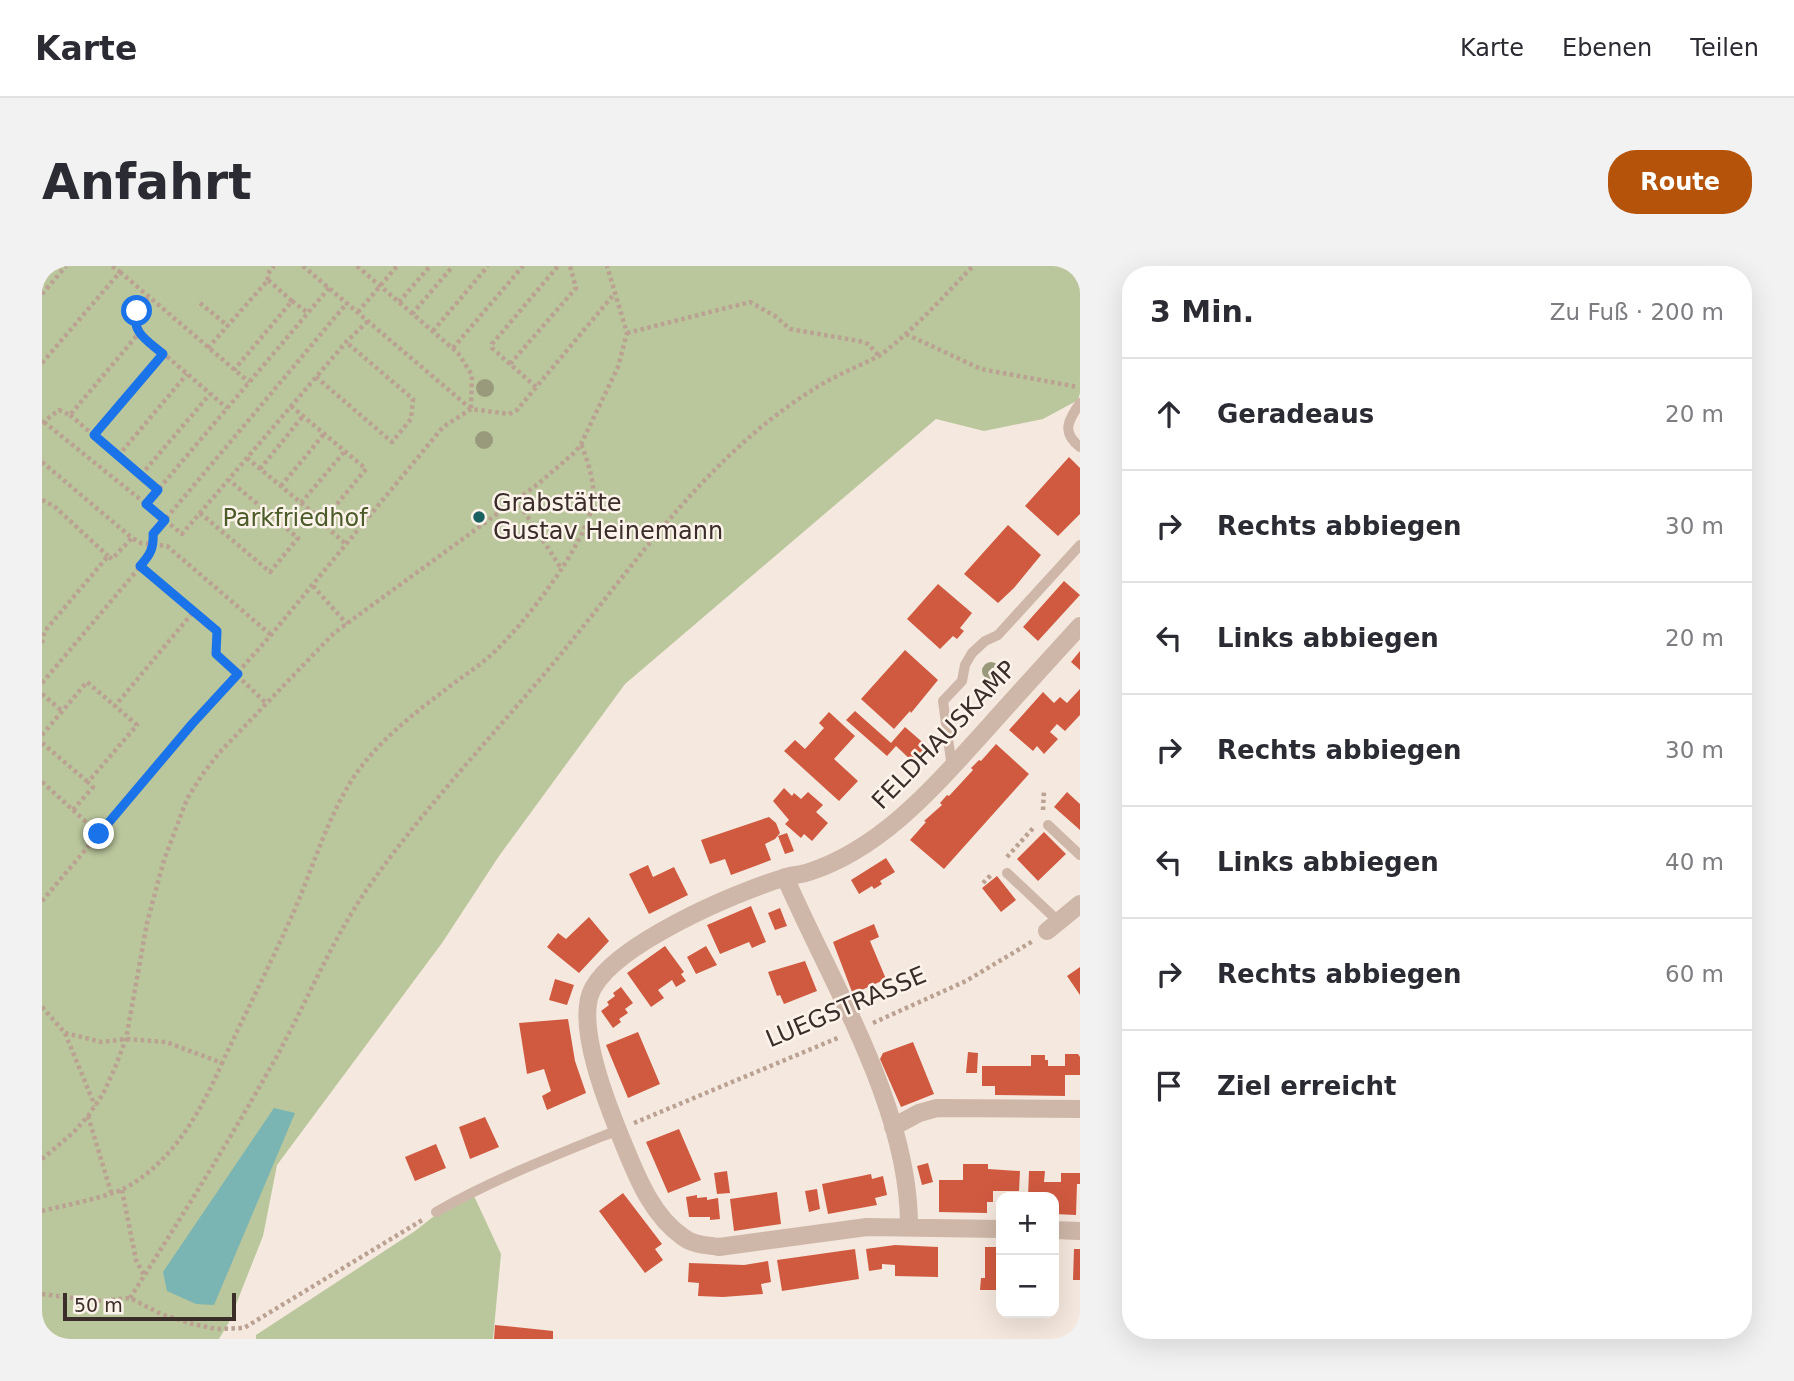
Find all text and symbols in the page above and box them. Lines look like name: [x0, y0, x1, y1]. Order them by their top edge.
text: Karte: [35, 29, 137, 68]
text: Karte: [1460, 34, 1524, 62]
text: Ebenen: [1562, 34, 1652, 62]
text: Teilen: [1690, 34, 1759, 62]
button: Route: [1608, 150, 1752, 214]
text: Anfahrt: [42, 154, 252, 211]
text: 3 Min.: [1150, 294, 1254, 329]
route start: [121, 295, 152, 326]
text: Zu Fuß · 200 m: [1550, 299, 1724, 325]
icon: ahead: [1150, 395, 1188, 433]
text: Geradeaus: [1217, 399, 1374, 429]
text: 20 m: [1665, 401, 1724, 427]
place label: Grabstätte Gustav Heinemann: [493, 489, 723, 545]
park label: Parkfriedhof: [222, 504, 368, 532]
icon: right: [1150, 507, 1188, 545]
marker: Grabstätte Gustav Heinemann: [471, 509, 487, 525]
text: Rechts abbiegen: [1217, 511, 1462, 541]
text: 30 m: [1665, 513, 1724, 539]
icon: left: [1150, 619, 1188, 657]
text: Links abbiegen: [1217, 623, 1439, 653]
text: 20 m: [1665, 625, 1724, 651]
street label: FELDHAUSKAMP: [866, 655, 1022, 815]
icon: right: [1150, 731, 1188, 769]
text: Rechts abbiegen: [1217, 735, 1462, 765]
text: 30 m: [1665, 737, 1724, 763]
route end: [83, 818, 114, 849]
icon: left: [1150, 843, 1188, 881]
text: Links abbiegen: [1217, 847, 1439, 877]
text: 40 m: [1665, 849, 1724, 875]
icon: right: [1150, 955, 1188, 993]
text: Rechts abbiegen: [1217, 959, 1462, 989]
street label: LUEGSTRASSE: [762, 961, 930, 1053]
text: 60 m: [1665, 961, 1724, 987]
icon: arrive: [1150, 1067, 1188, 1105]
text: Ziel erreicht: [1217, 1071, 1397, 1101]
map controls: [996, 1192, 1059, 1318]
button: +: [996, 1192, 1059, 1255]
button: −: [996, 1255, 1059, 1318]
scale bar: [63, 1290, 236, 1322]
text: 50 m: [74, 1294, 123, 1316]

